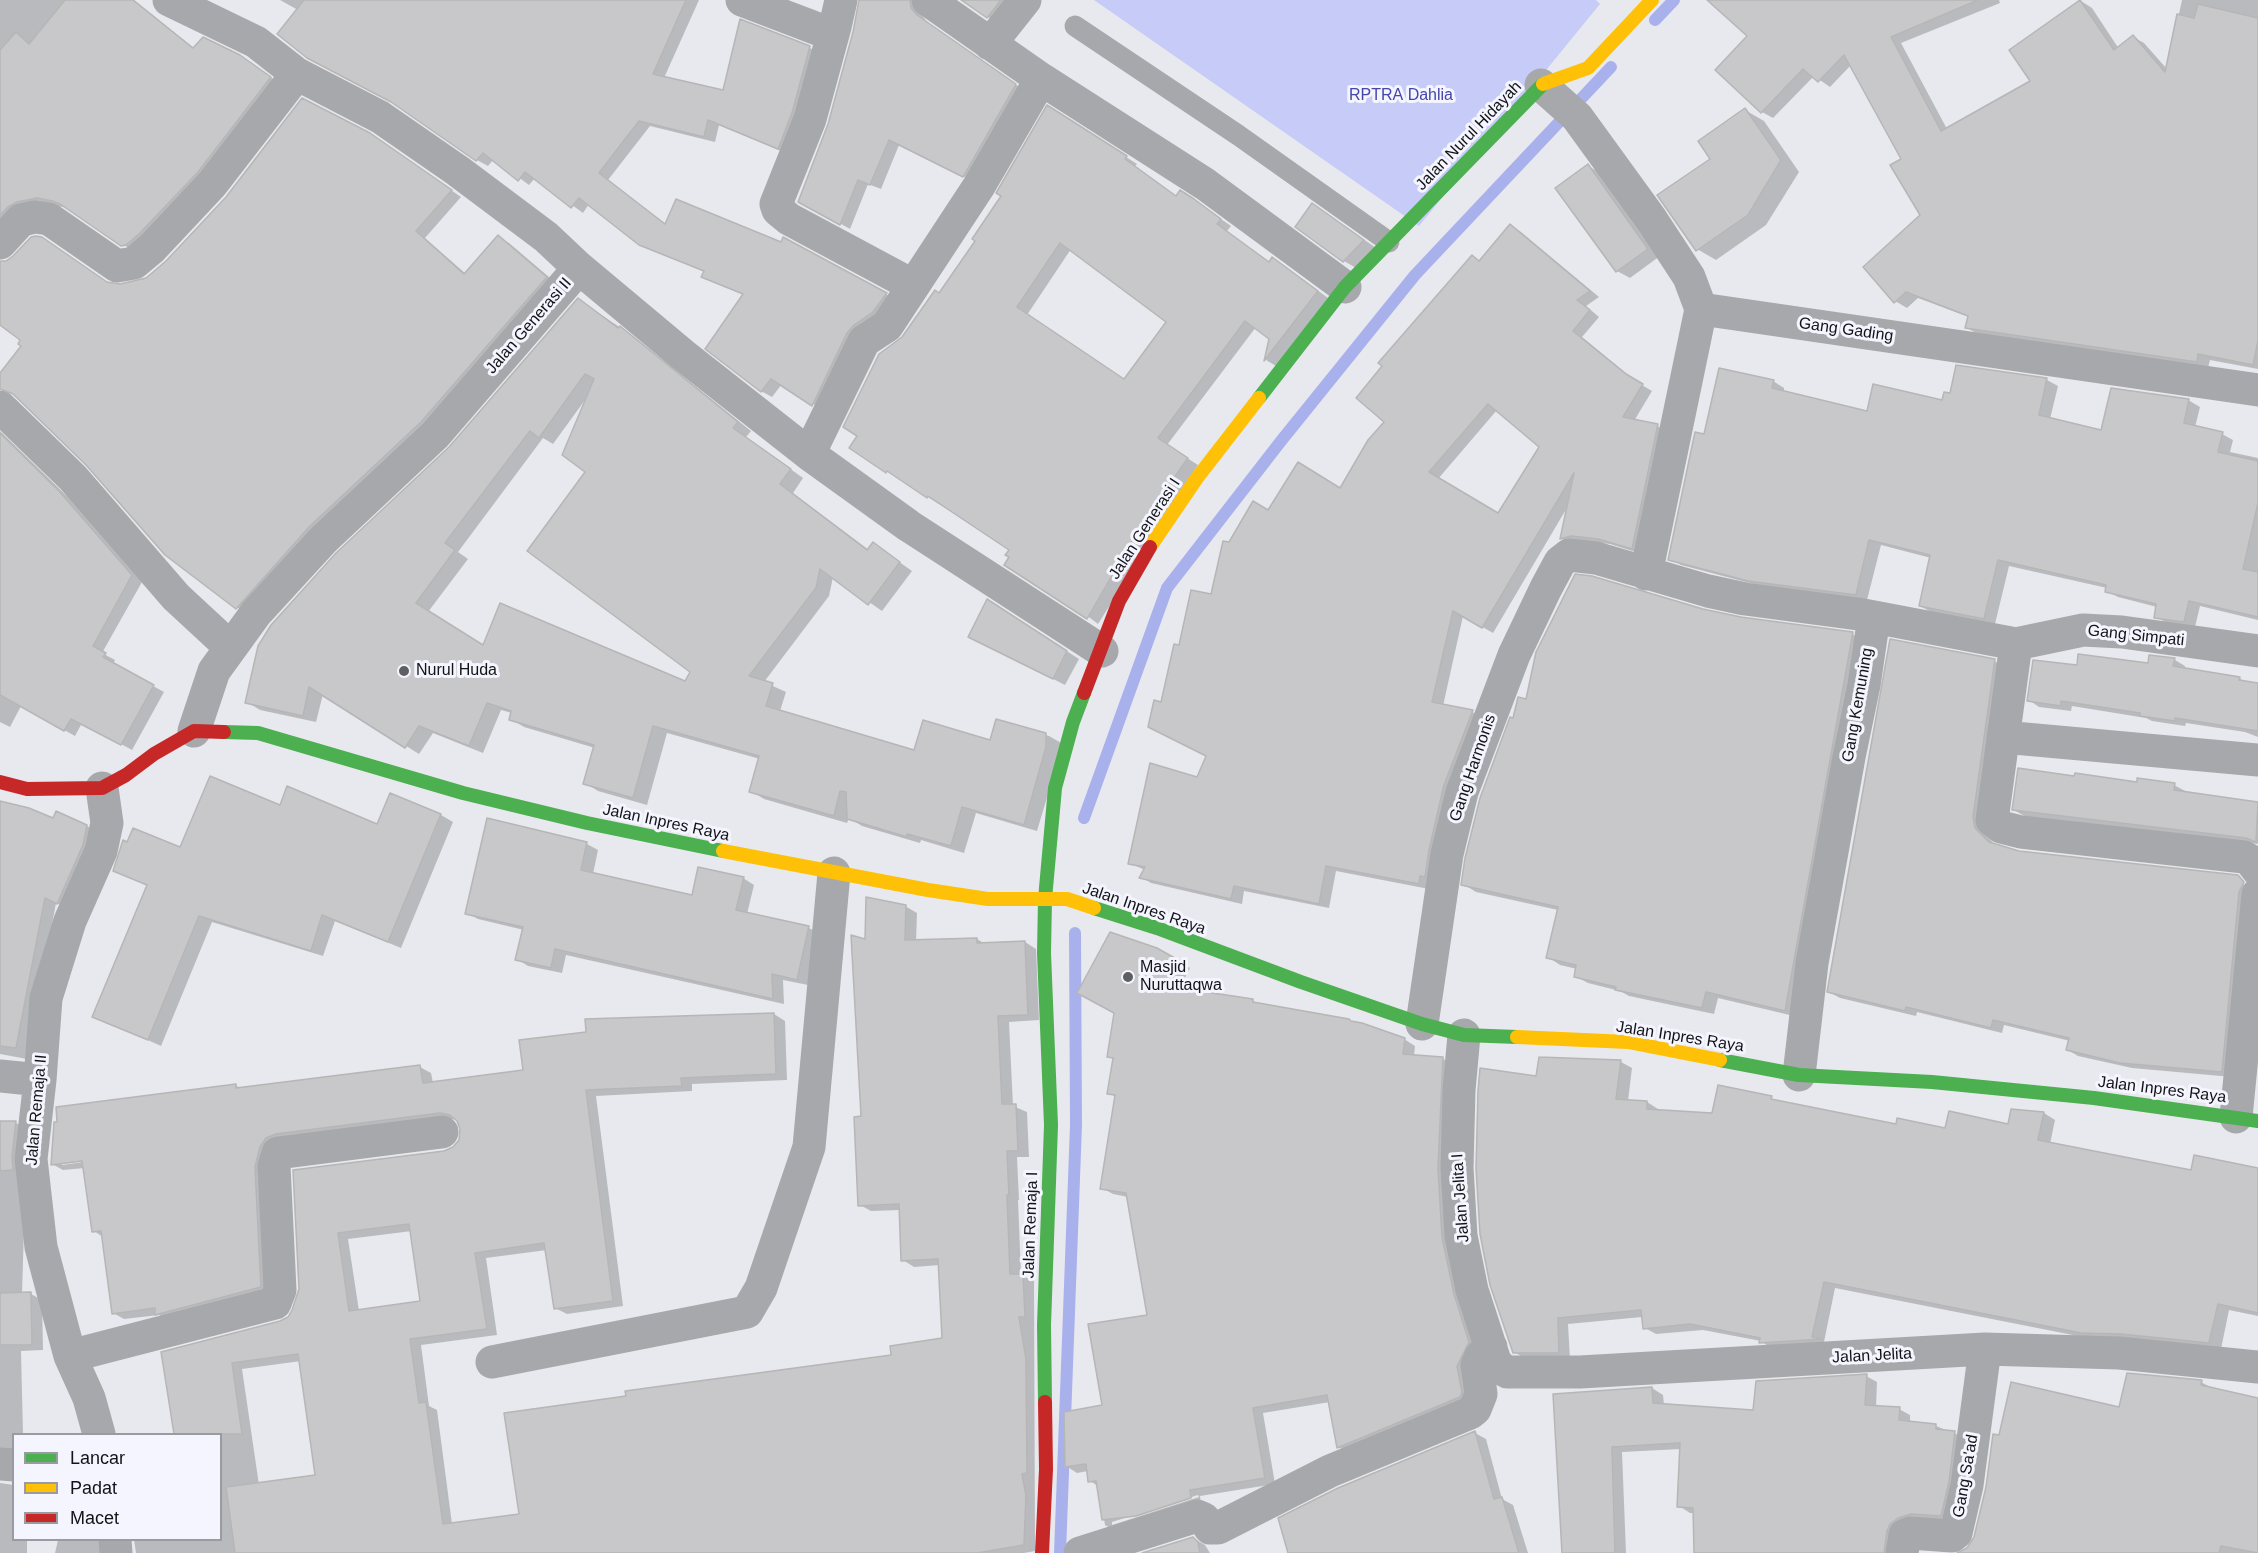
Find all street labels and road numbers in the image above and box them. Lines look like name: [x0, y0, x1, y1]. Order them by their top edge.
street label: Jalan Nurul Hidayah: [1412, 78, 1526, 194]
street label: Jalan Generasi II: [482, 274, 576, 378]
street label: Gang Gading: [1798, 314, 1894, 346]
street label: Jalan Generasi I: [1105, 475, 1185, 583]
street label: Gang Simpati: [2087, 621, 2185, 651]
street label: Gang Kemuning: [1839, 646, 1877, 764]
street label: Gang Harmonis: [1446, 712, 1500, 824]
street label: Jalan Inpres Raya: [601, 800, 731, 846]
street label: Jalan Inpres Raya: [1080, 879, 1208, 939]
street label: Jalan Inpres Raya: [1615, 1017, 1745, 1057]
street label: Jalan Remaja II: [23, 1054, 51, 1166]
street label: Jalan Inpres Raya: [2097, 1073, 2227, 1107]
street label: Jalan Jelita I: [1448, 1153, 1474, 1243]
street label: Jalan Remaja I: [1020, 1171, 1042, 1279]
street label: Jalan Jelita: [1832, 1344, 1912, 1368]
street label: Gang Sa'ad: [1949, 1433, 1983, 1519]

